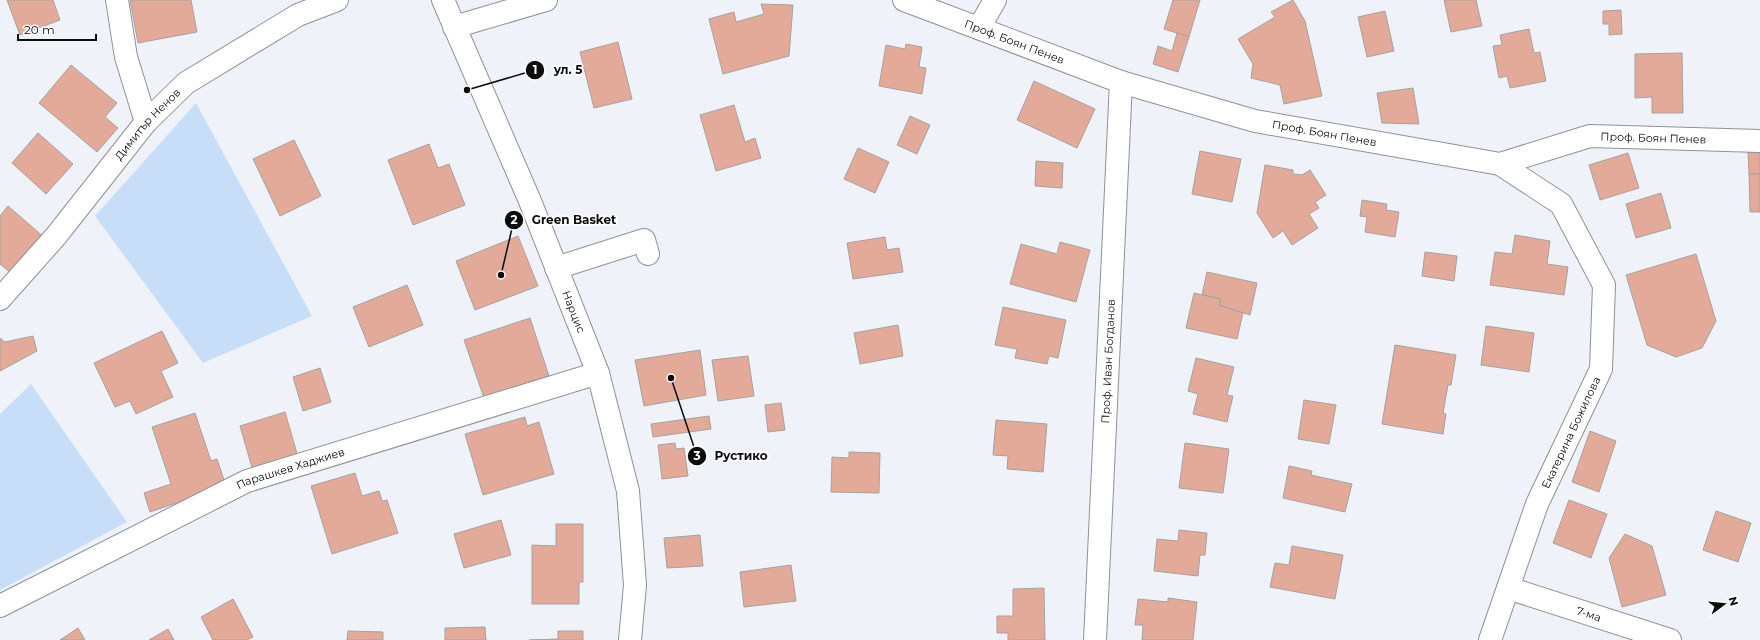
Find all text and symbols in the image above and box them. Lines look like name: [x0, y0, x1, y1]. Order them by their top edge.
scale bar: [18, 16, 96, 42]
street label: Проф. Боян Пенев: [962, 16, 1066, 67]
text: 20 m: [24, 22, 55, 37]
callout: ул. 5: [525, 58, 590, 82]
text: 1: [533, 62, 537, 77]
text: ул. 5: [553, 62, 582, 77]
street label: Димитър Ненов: [112, 85, 184, 163]
street label: Проф. Боян Пенев: [1271, 117, 1378, 149]
street label: Проф. Боян Пенев: [1600, 129, 1707, 146]
callout: Green Basket: [504, 208, 624, 232]
text: 2: [510, 212, 518, 227]
text: Green Basket: [532, 212, 617, 227]
street label: Нарцис: [559, 288, 588, 335]
street label: Проф. Иван Богданов: [1098, 299, 1118, 424]
street label: Екатерина Божилова: [1538, 374, 1603, 491]
street label: Парашкев Хаджиев: [234, 444, 346, 492]
callout: Рустико: [687, 444, 776, 468]
text: 3: [692, 448, 701, 463]
text: Рустико: [714, 448, 768, 463]
north arrow: [1704, 584, 1744, 624]
text: N: [1726, 595, 1742, 607]
street label: 7-ма: [1575, 603, 1603, 625]

